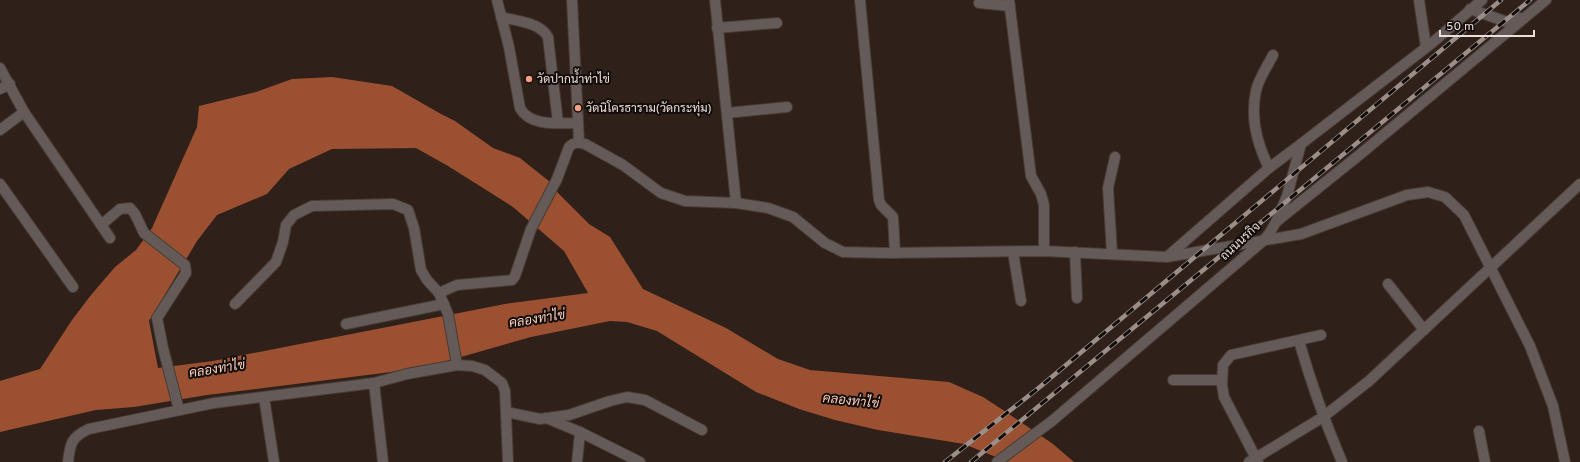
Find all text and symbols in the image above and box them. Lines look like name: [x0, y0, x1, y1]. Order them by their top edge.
scale bar: [1440, 12, 1534, 38]
text: 50 m: [1446, 19, 1474, 35]
place label: วัดปากน้ำท่าไข่: [537, 68, 610, 88]
marker: วัดปากน้ำท่าไข่: [524, 74, 534, 84]
place label: วัดนิโครธาราม(วัดกระทุ่ม): [586, 100, 712, 117]
marker: วัดนิโครธาราม(วัดกระทุ่ม): [573, 103, 583, 113]
street label: ถนนนรกิจ: [1217, 219, 1264, 264]
water label: คลองท่าไข่: [508, 306, 567, 332]
water label: คลองท่าไข่: [188, 356, 247, 382]
water label: คลองท่าไข่: [822, 389, 881, 413]

